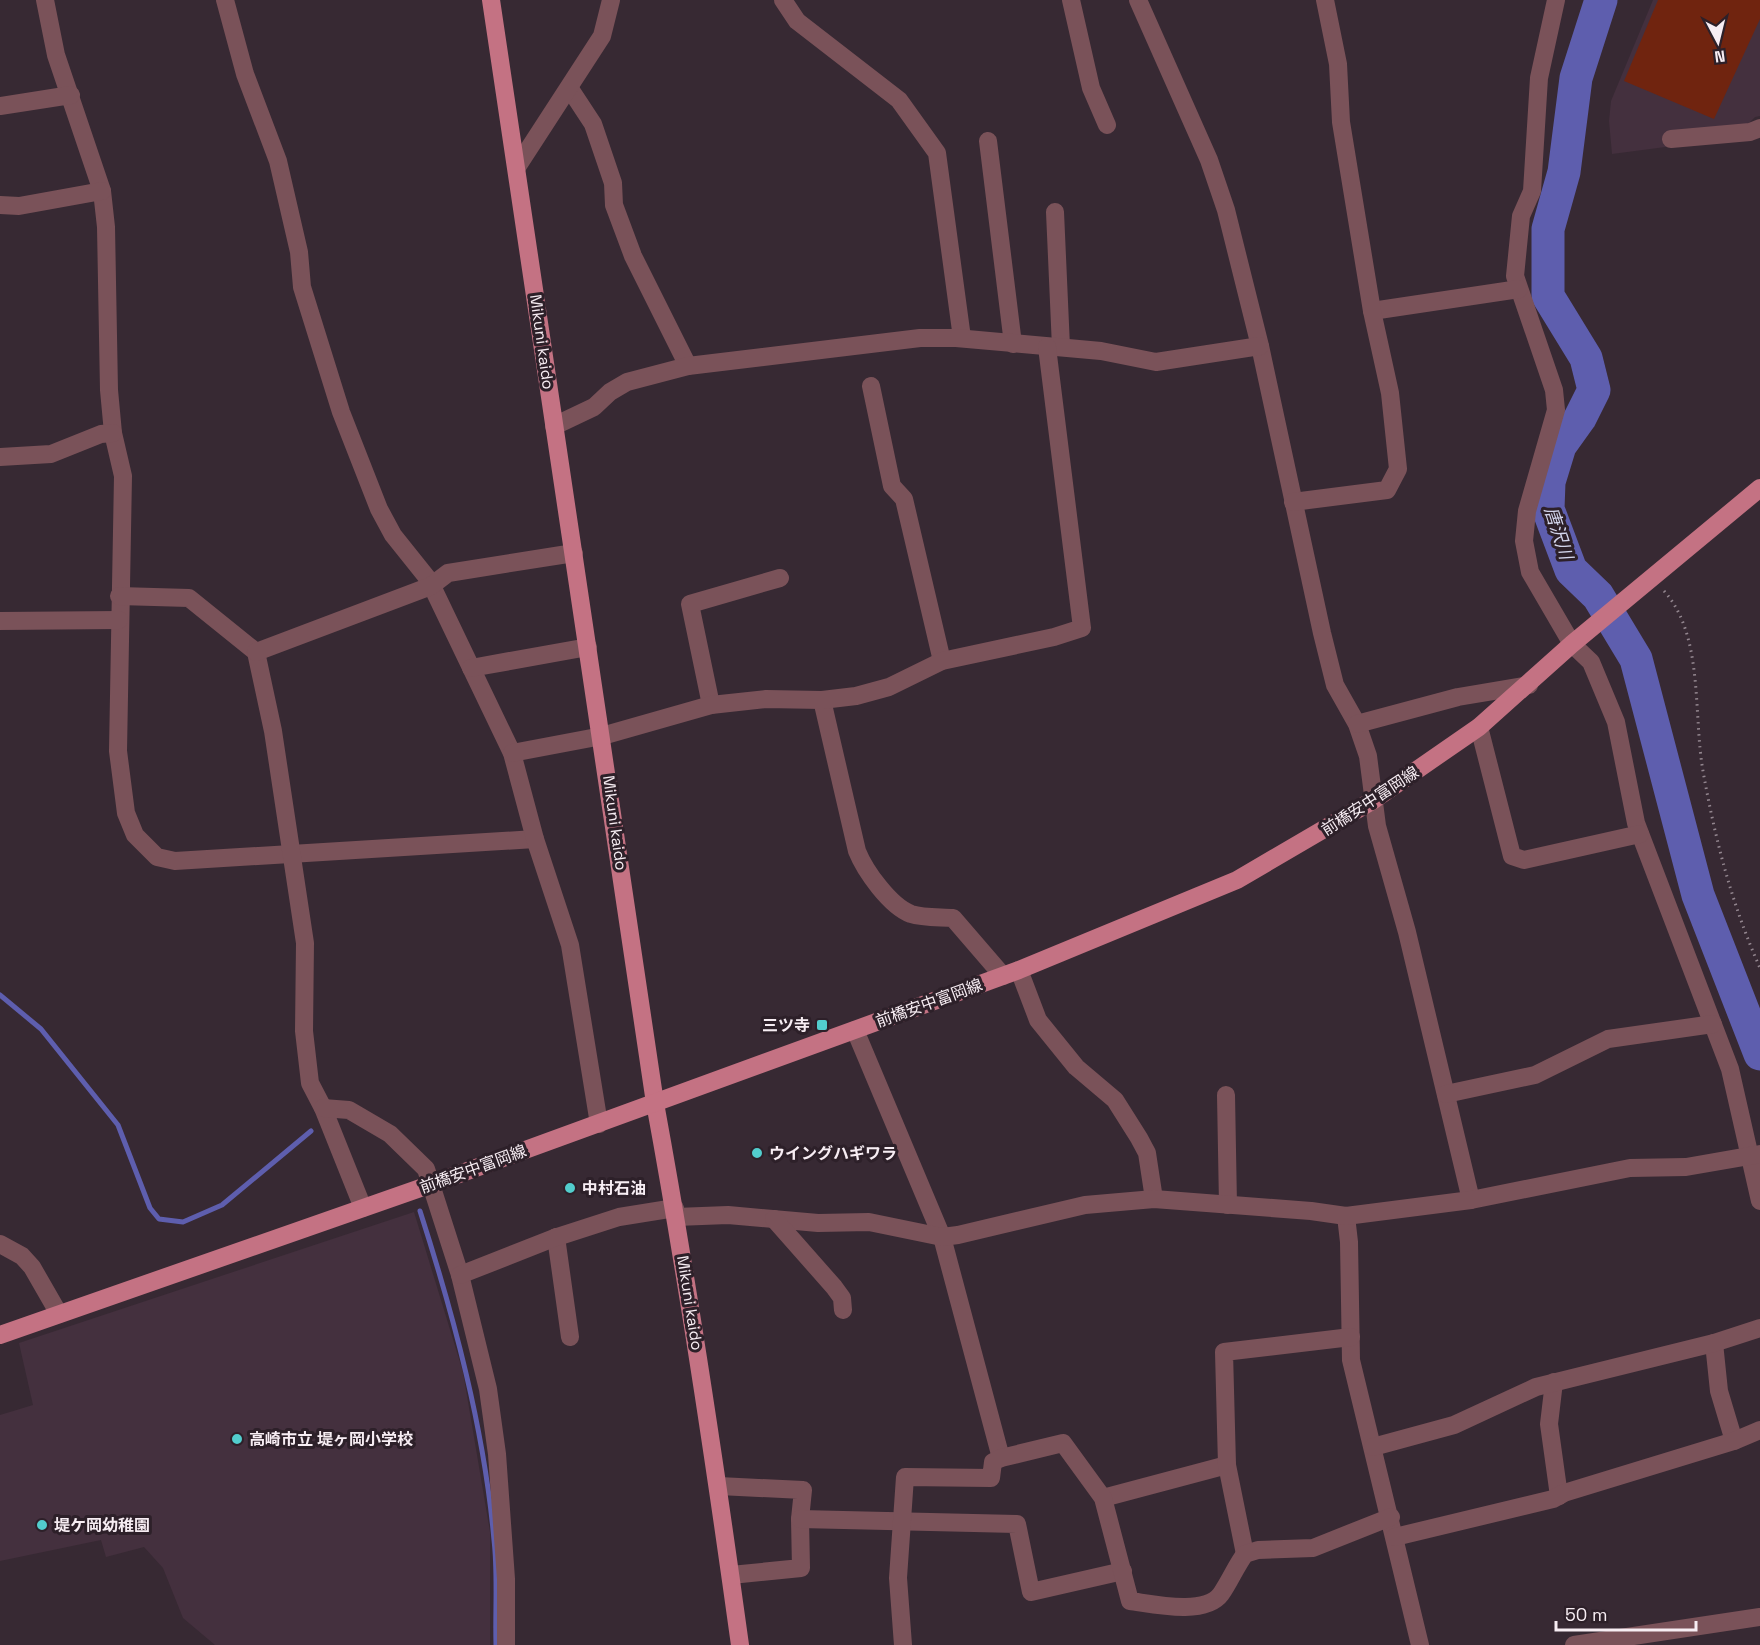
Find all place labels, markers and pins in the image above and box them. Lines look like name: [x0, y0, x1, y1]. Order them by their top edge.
place label: 三ツ寺: [762, 1015, 810, 1036]
marker: 三ツ寺: [815, 1018, 829, 1032]
place label: ウイングハギワラ: [769, 1143, 897, 1164]
marker: ウイングハギワラ: [750, 1146, 764, 1160]
place label: 中村石油: [582, 1178, 646, 1199]
marker: 中村石油: [563, 1181, 577, 1195]
place label: 高崎市立 堤ヶ岡小学校: [249, 1429, 413, 1450]
marker: 高崎市立 堤ヶ岡小学校: [230, 1432, 244, 1446]
place label: 堤ケ岡幼稚園: [54, 1515, 150, 1536]
marker: 堤ケ岡幼稚園: [35, 1518, 49, 1532]

